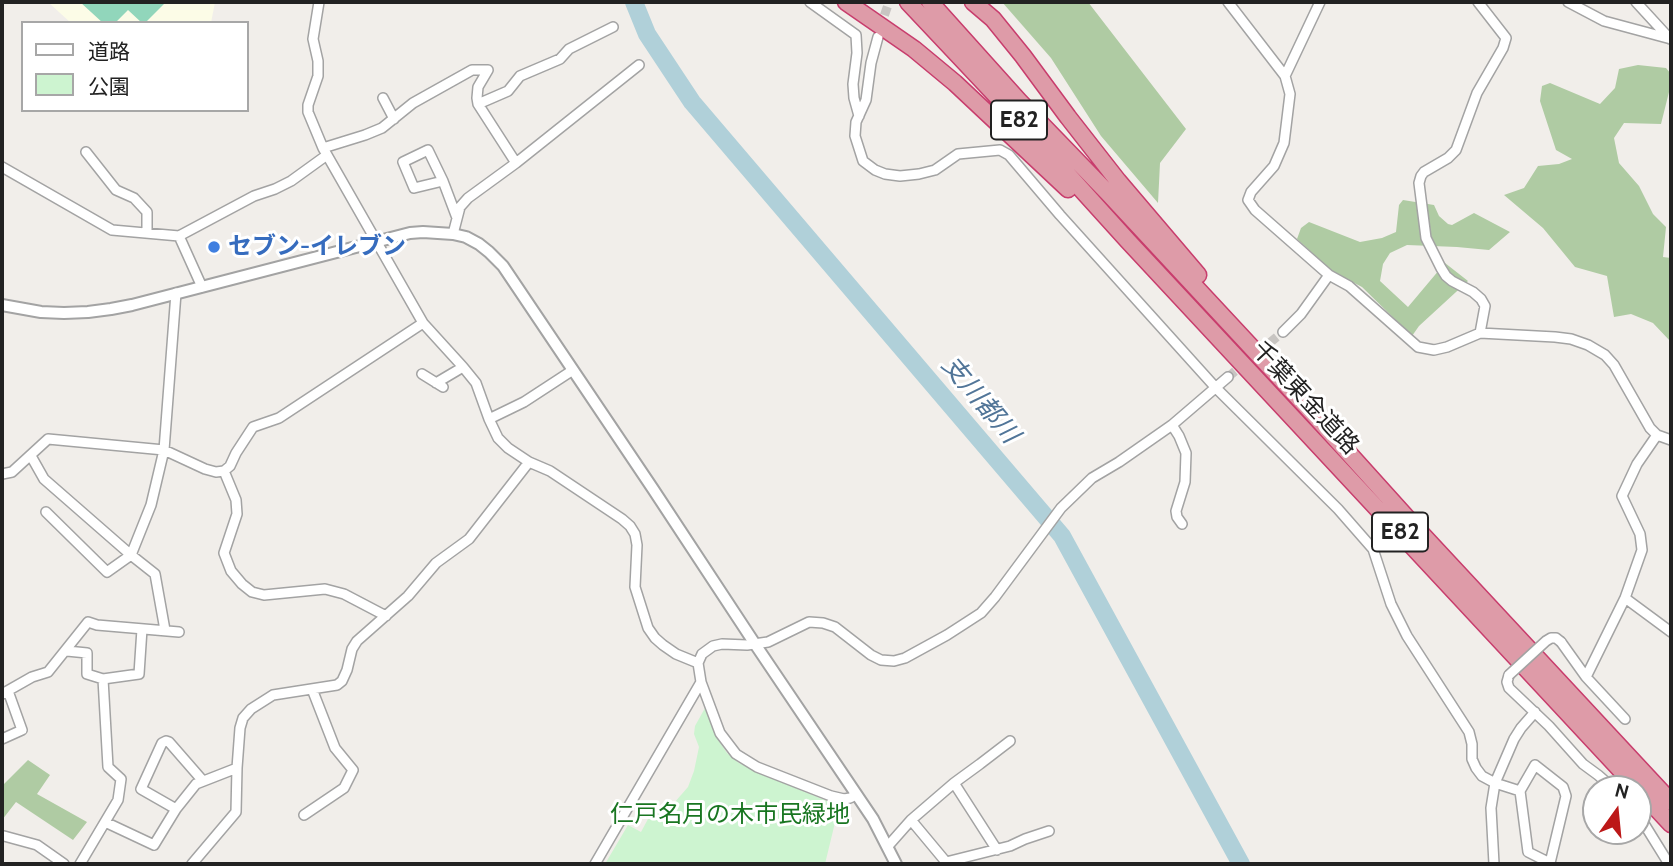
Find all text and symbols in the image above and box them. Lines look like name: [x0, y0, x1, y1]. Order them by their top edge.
legend: [21, 21, 248, 112]
text: 道路: [88, 39, 130, 64]
text: 公園: [88, 74, 130, 99]
road number: E82: [991, 100, 1047, 140]
place label: セブン-イレブン: [228, 233, 406, 261]
marker: セブン-イレブン: [206, 239, 222, 255]
street label: 千葉東金道路: [1245, 336, 1365, 460]
water label: 支川都川: [935, 350, 1025, 450]
road number: E82: [1372, 512, 1428, 552]
north arrow: [1582, 775, 1652, 845]
text: N: [1613, 778, 1632, 804]
park label: 仁戸名月の木市民緑地: [610, 801, 850, 829]

